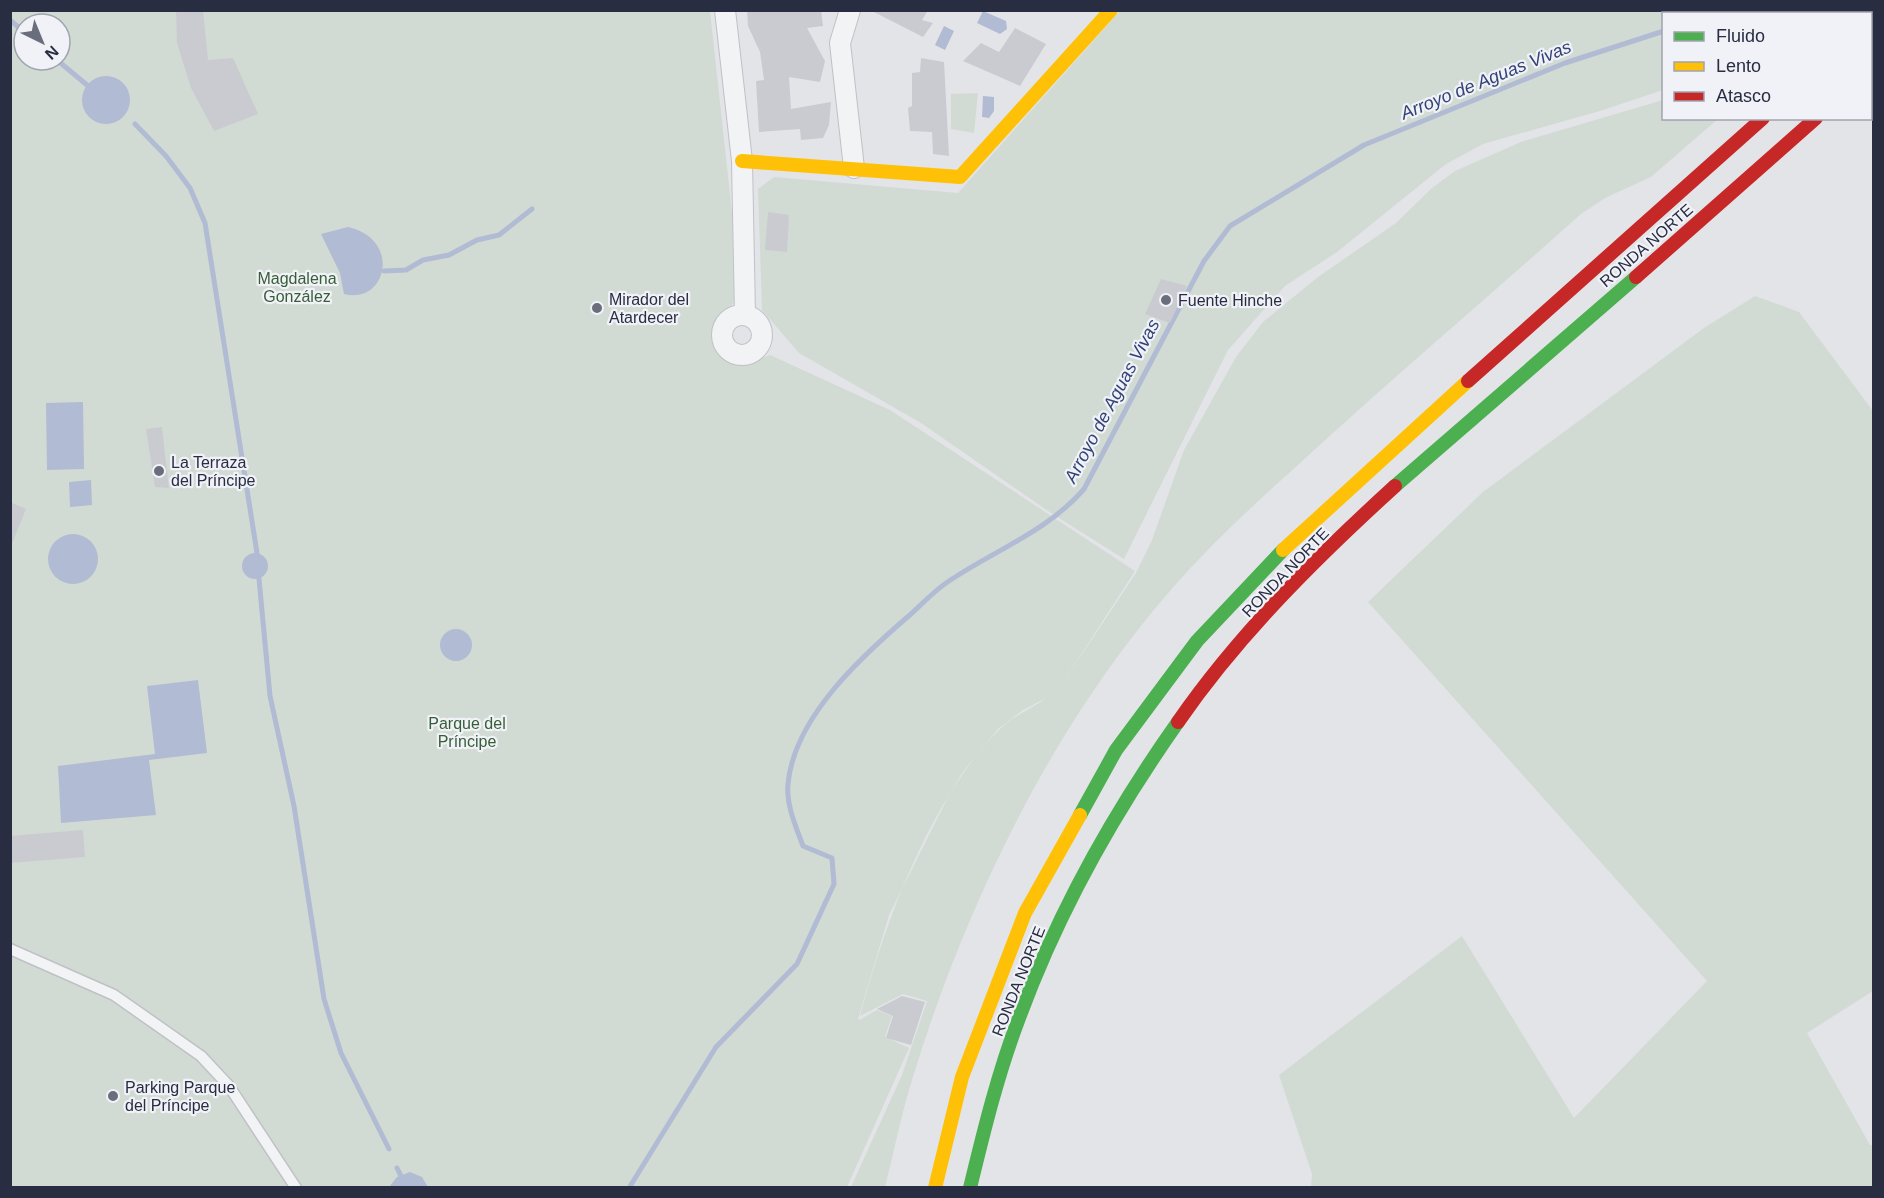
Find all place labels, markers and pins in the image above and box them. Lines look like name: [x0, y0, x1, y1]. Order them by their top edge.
place label: Mirador del Atardecer: [609, 291, 689, 326]
place label: Fuente Hinche: [1178, 292, 1282, 309]
marker: Fuente Hinche: [1159, 293, 1173, 307]
marker: Mirador del Atardecer: [590, 301, 604, 315]
place label: La Terraza del Príncipe: [171, 454, 256, 489]
marker: La Terraza del Príncipe: [152, 464, 166, 478]
place label: Parking Parque del Príncipe: [125, 1079, 235, 1114]
marker: Parking Parque del Príncipe: [106, 1089, 120, 1103]

